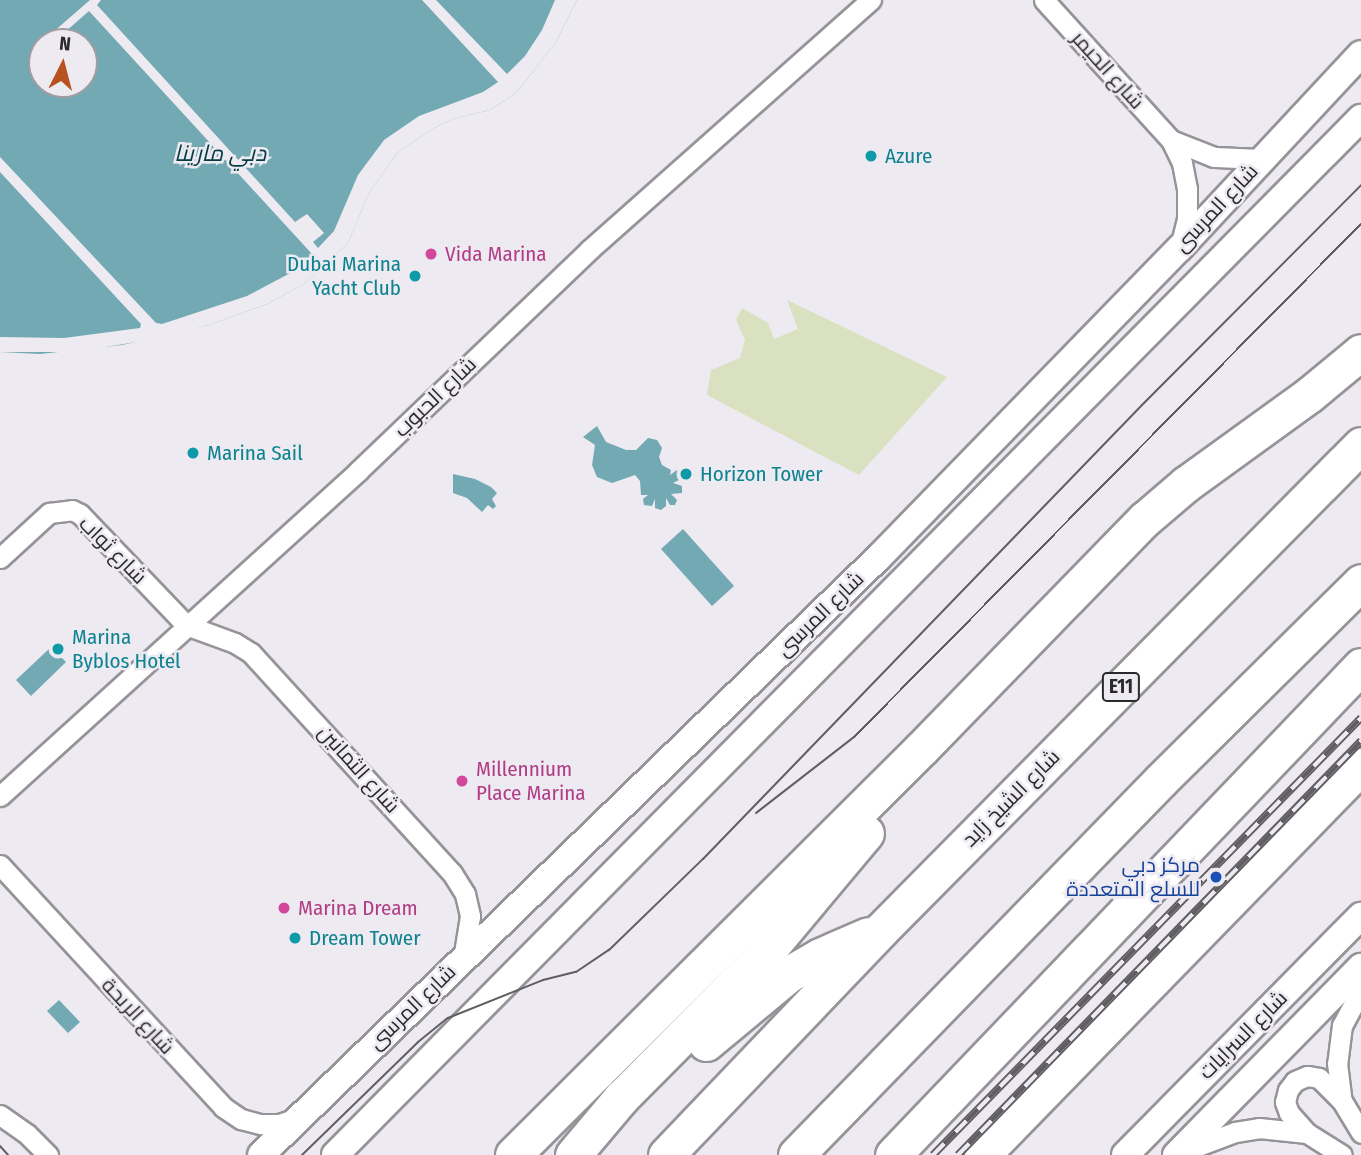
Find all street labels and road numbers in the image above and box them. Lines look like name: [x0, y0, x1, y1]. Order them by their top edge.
street label: شارع الحيمر: [1066, 26, 1150, 114]
street label: شارع المرسى: [1169, 159, 1263, 257]
street label: شارع الحبوب: [389, 352, 481, 442]
street label: شارع ثواب: [74, 511, 152, 589]
street label: شارع المرسى: [771, 566, 869, 662]
road number: E11: [1102, 672, 1140, 702]
street label: شارع الثمانين: [313, 720, 405, 818]
street label: شارع الشيخ زايد: [957, 744, 1065, 852]
street label: شارع المرسى: [363, 959, 461, 1055]
street label: شارع الريحة: [96, 973, 180, 1059]
street label: شارع السرايات: [1193, 985, 1293, 1085]

